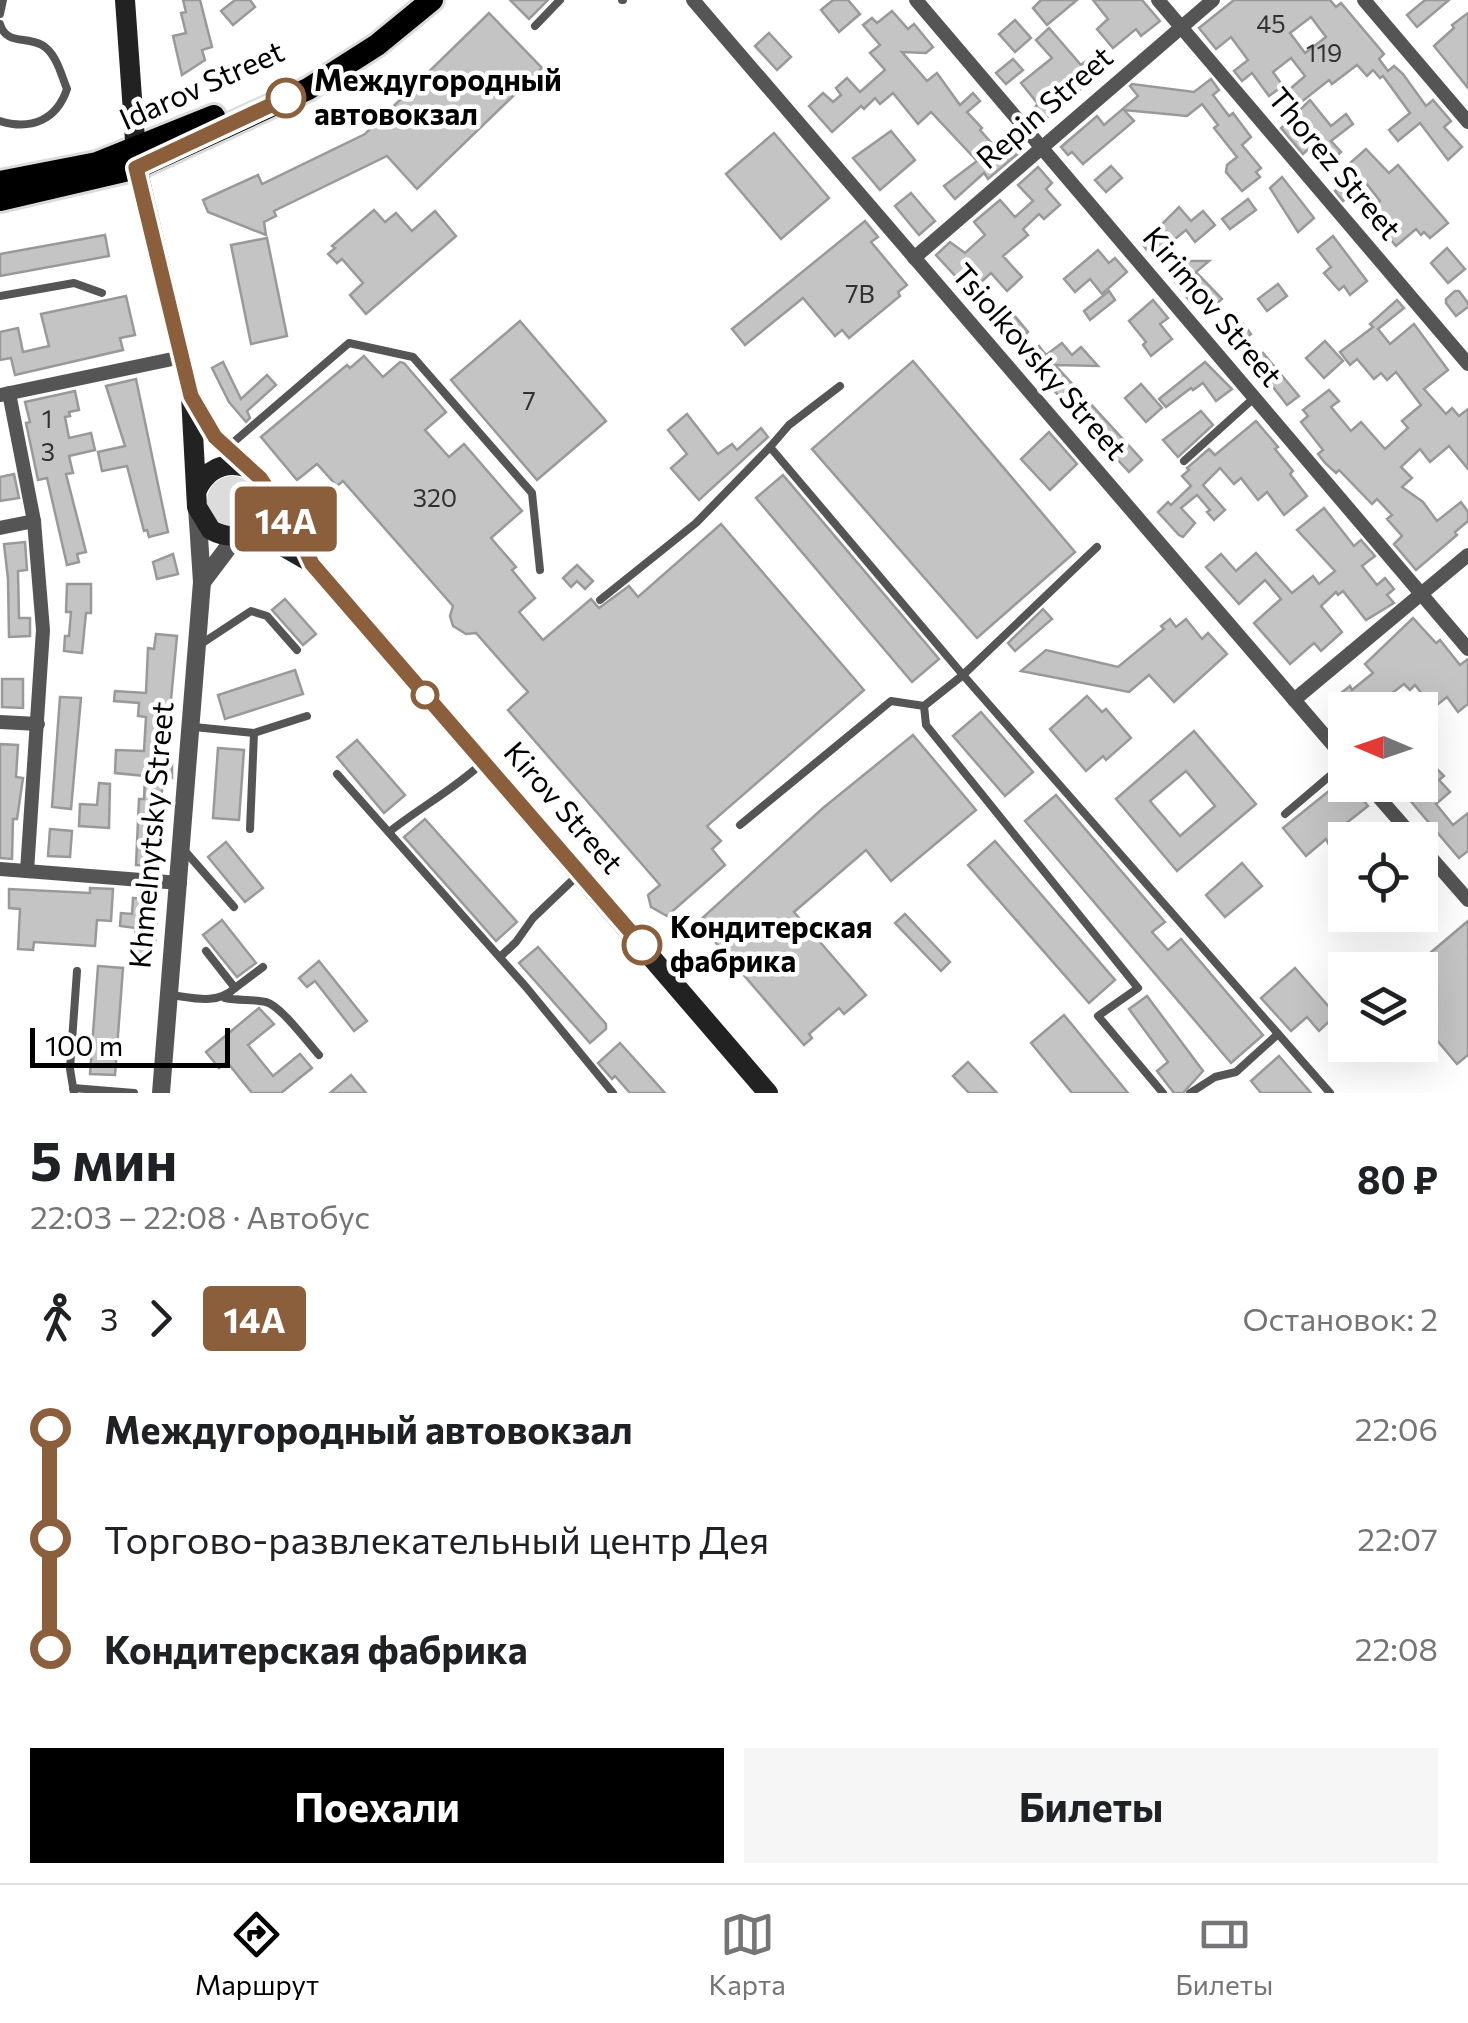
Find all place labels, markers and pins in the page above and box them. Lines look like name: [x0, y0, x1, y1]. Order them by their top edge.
place label: Междугородный автовокзал: [314, 60, 562, 131]
marker: Междугородный автовокзал: [267, 79, 305, 117]
unlabelled marker: [412, 682, 438, 708]
place label: Кондитерская фабрика: [670, 907, 873, 978]
marker: Кондитерская фабрика: [623, 926, 661, 964]

